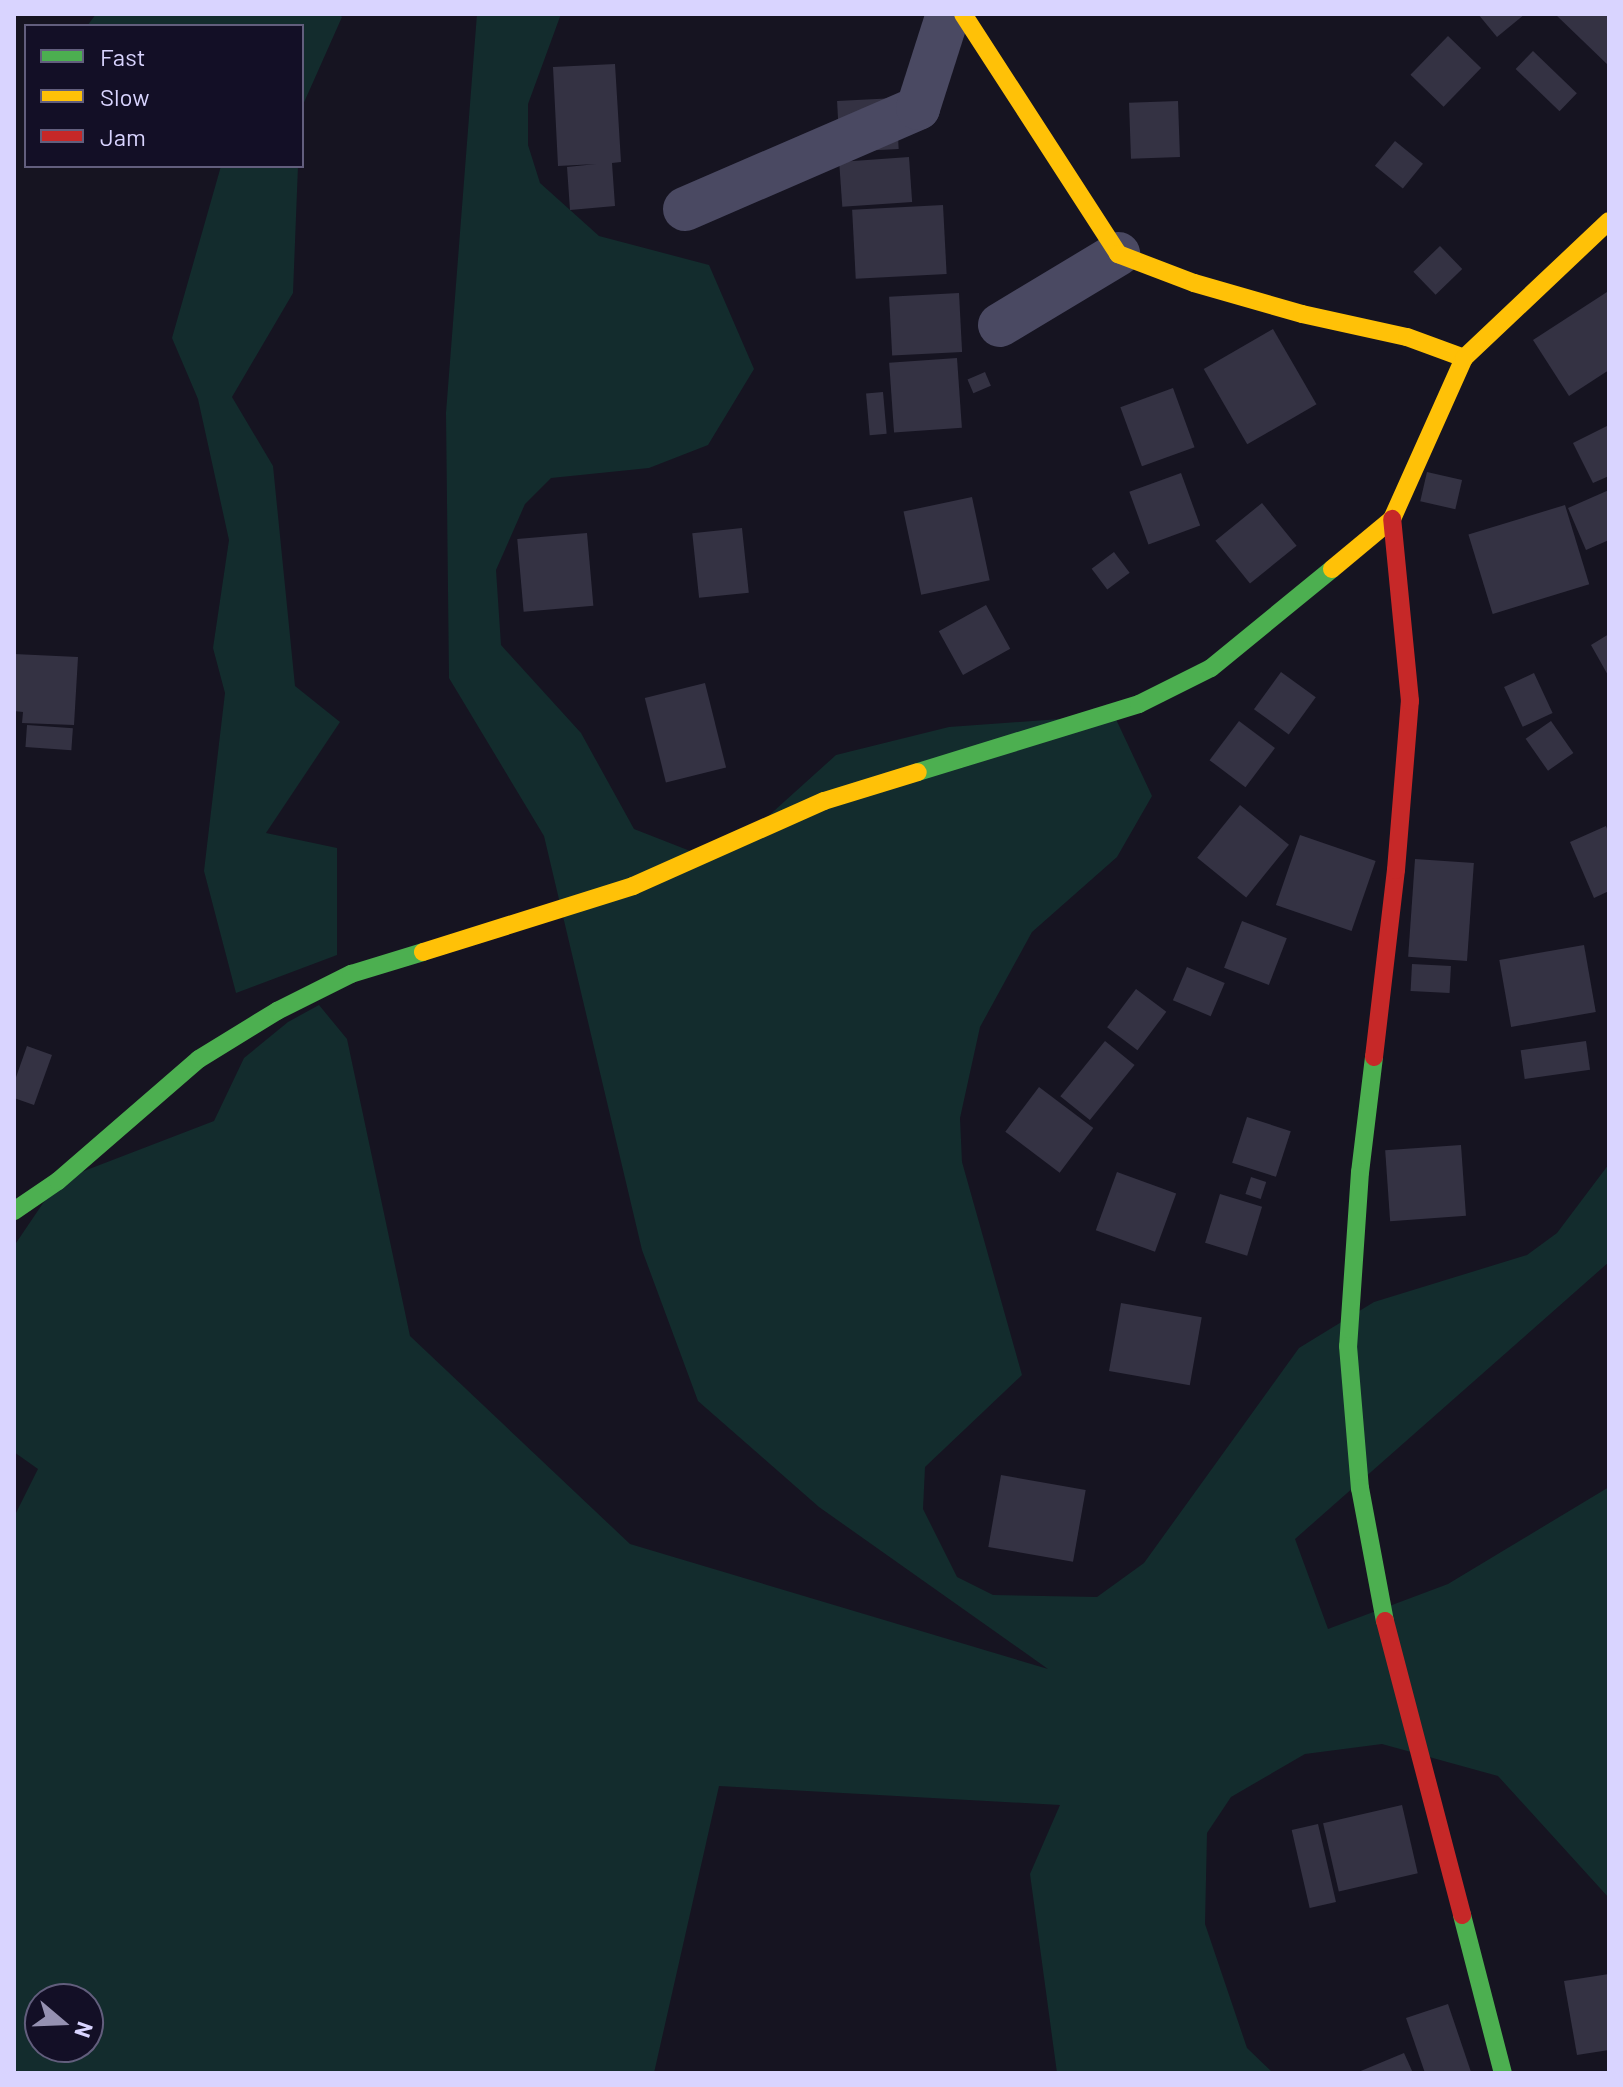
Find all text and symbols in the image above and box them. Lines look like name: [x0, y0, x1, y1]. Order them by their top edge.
legend: [24, 24, 304, 168]
text: Fast: [100, 42, 145, 71]
text: Slow: [100, 82, 149, 111]
text: Jam: [100, 122, 146, 151]
north arrow: [24, 1983, 104, 2063]
text: N: [70, 2019, 99, 2041]

